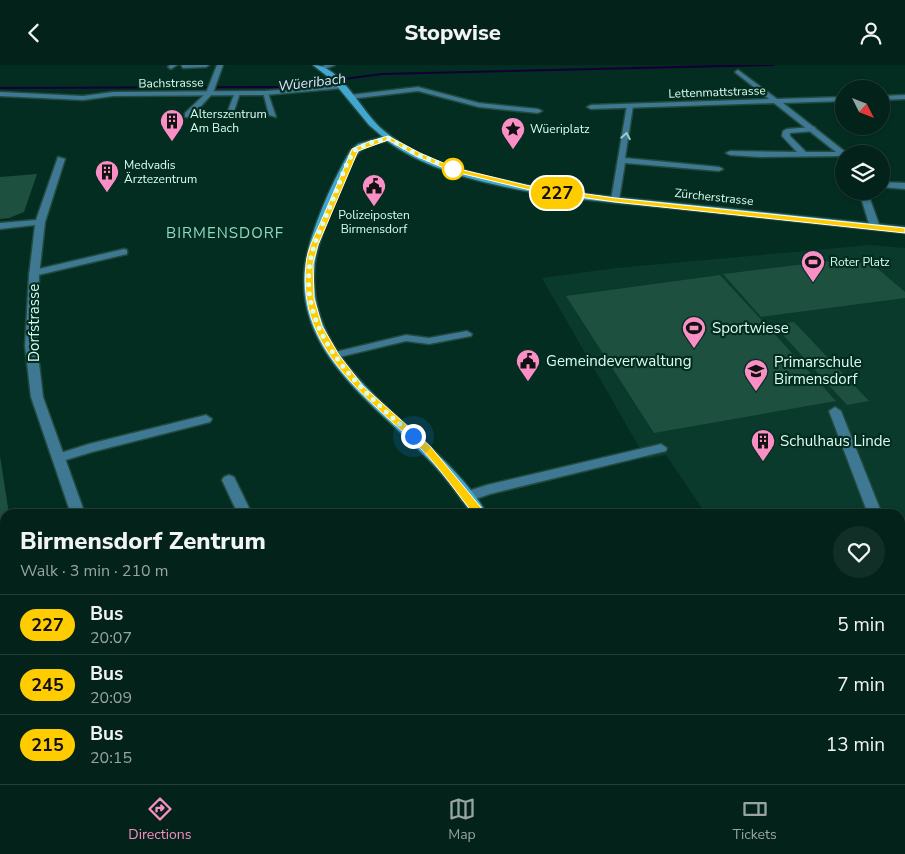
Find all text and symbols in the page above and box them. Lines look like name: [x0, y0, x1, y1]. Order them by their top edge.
text: Stopwise: [404, 18, 501, 48]
icon: back: [20, 19, 48, 47]
icon: person: [857, 19, 885, 47]
water label: Wüeribach: [277, 69, 347, 96]
street label: Bachstrasse: [138, 74, 204, 92]
north arrow: [835, 80, 890, 135]
map controls: [835, 80, 890, 200]
street label: Lettenmattstrasse: [668, 82, 766, 102]
place label: Alterszentrum Am Bach: [190, 106, 267, 136]
building icon: Alterszentrum Am Bach: [159, 108, 185, 142]
place icon: Wüeriplatz: [500, 116, 526, 150]
place label: Wüeriplatz: [530, 121, 590, 137]
one-way arrow: [620, 131, 630, 140]
button: layers: [835, 145, 890, 200]
place label: Medvadis Ärztezentrum: [124, 157, 197, 187]
unlabelled marker: [442, 158, 464, 180]
building icon: Medvadis Ärztezentrum: [94, 159, 120, 193]
public building icon: Polizeiposten Birmensdorf: [361, 173, 387, 207]
line badge: 227: [528, 177, 586, 209]
text: 227: [541, 181, 573, 205]
street label: Zürcherstrasse: [674, 185, 754, 209]
place label: Polizeiposten Birmensdorf: [338, 207, 410, 237]
district label: BIRMENSDORF: [166, 223, 284, 243]
sports icon: Roter Platz: [800, 249, 826, 283]
place label: Roter Platz: [830, 254, 890, 270]
street label: Dorfstrasse: [24, 284, 44, 362]
sports icon: Sportwiese: [681, 315, 707, 349]
place label: Sportwiese: [712, 318, 789, 338]
public building icon: Gemeindeverwaltung: [515, 348, 541, 382]
place label: Gemeindeverwaltung: [546, 351, 691, 371]
place label: Primarschule Birmensdorf: [774, 352, 862, 389]
school or university icon: Primarschule Birmensdorf: [743, 358, 769, 392]
your location: [401, 424, 426, 449]
building icon: Schulhaus Linde: [750, 428, 776, 462]
place label: Schulhaus Linde: [780, 431, 890, 451]
text: Birmensdorf Zentrum: [20, 525, 266, 557]
button: heart: [833, 526, 885, 578]
text: Walk · 3 min · 210 m: [20, 560, 168, 582]
text: Bus: [90, 601, 123, 627]
text: 5 min: [837, 612, 885, 638]
text: 227: [31, 613, 64, 637]
text: 20:07: [90, 627, 132, 649]
text: Bus: [90, 661, 123, 687]
text: 7 min: [837, 672, 885, 698]
text: 245: [31, 673, 64, 697]
text: 20:09: [90, 687, 132, 709]
text: Bus: [90, 721, 123, 747]
text: 13 min: [826, 732, 885, 758]
text: 215: [31, 733, 64, 757]
text: 20:15: [90, 747, 132, 769]
tab: Directions: [128, 795, 191, 844]
tab: Map: [448, 795, 476, 844]
tab: Tickets: [733, 795, 777, 844]

